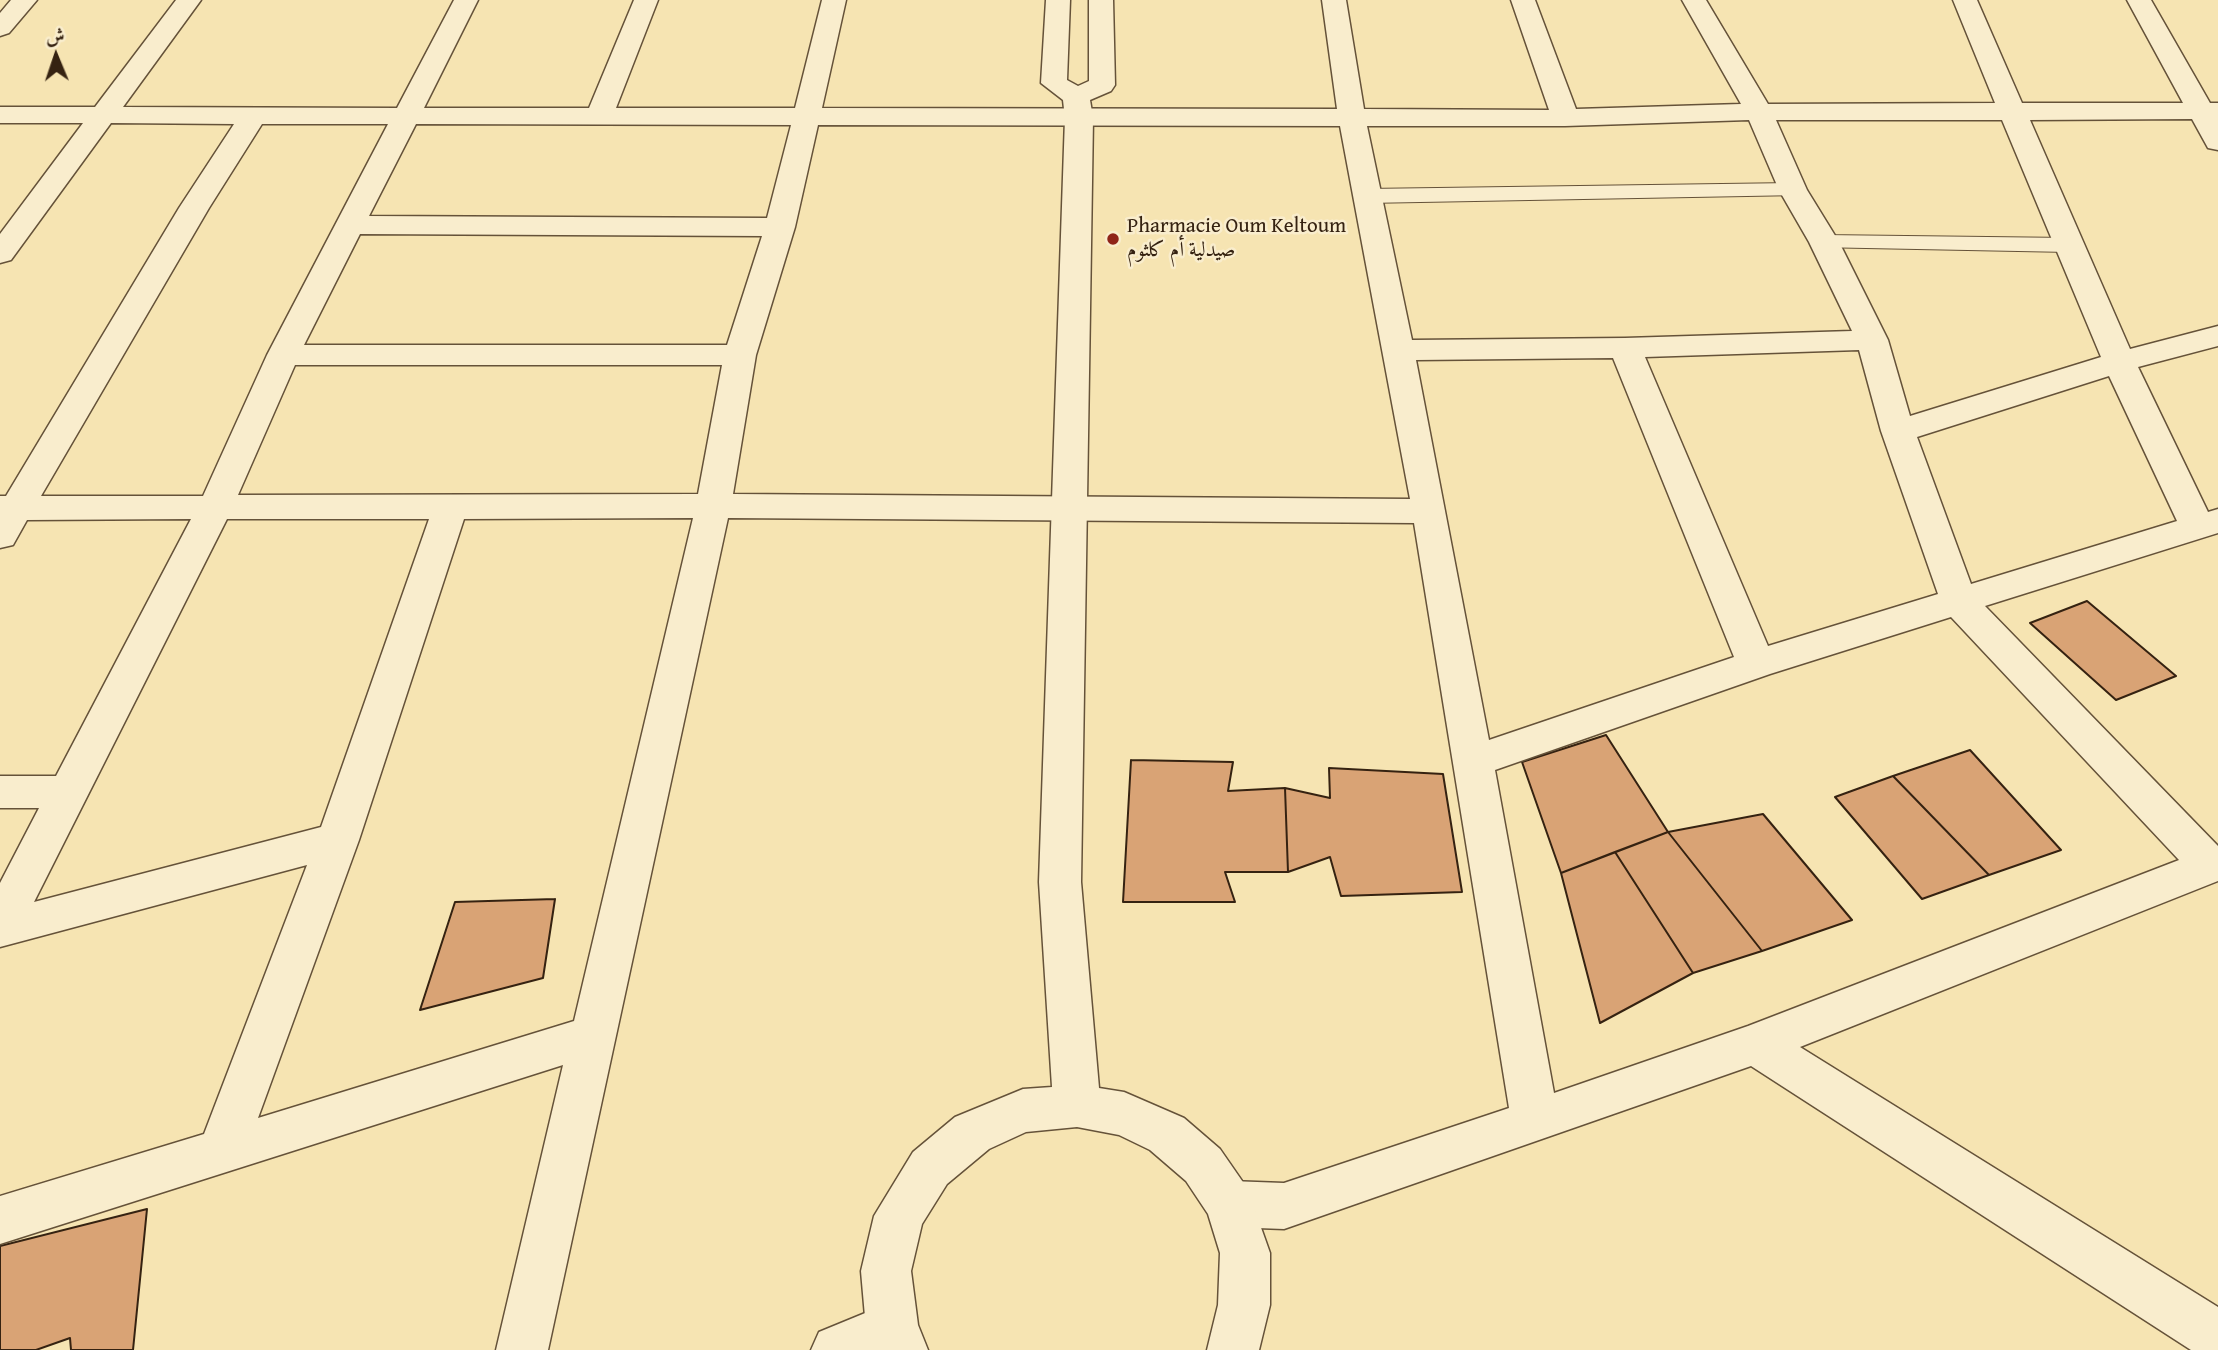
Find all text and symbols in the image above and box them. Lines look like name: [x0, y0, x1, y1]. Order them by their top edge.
north arrow: [21, 21, 91, 91]
text: ش: [45, 21, 65, 49]
place label: Pharmacie Oum Keltoum صيدلية أم كلثوم: [1127, 214, 1346, 264]
marker: Pharmacie Oum Keltoum صيدلية أم كلثوم: [1105, 231, 1121, 247]

